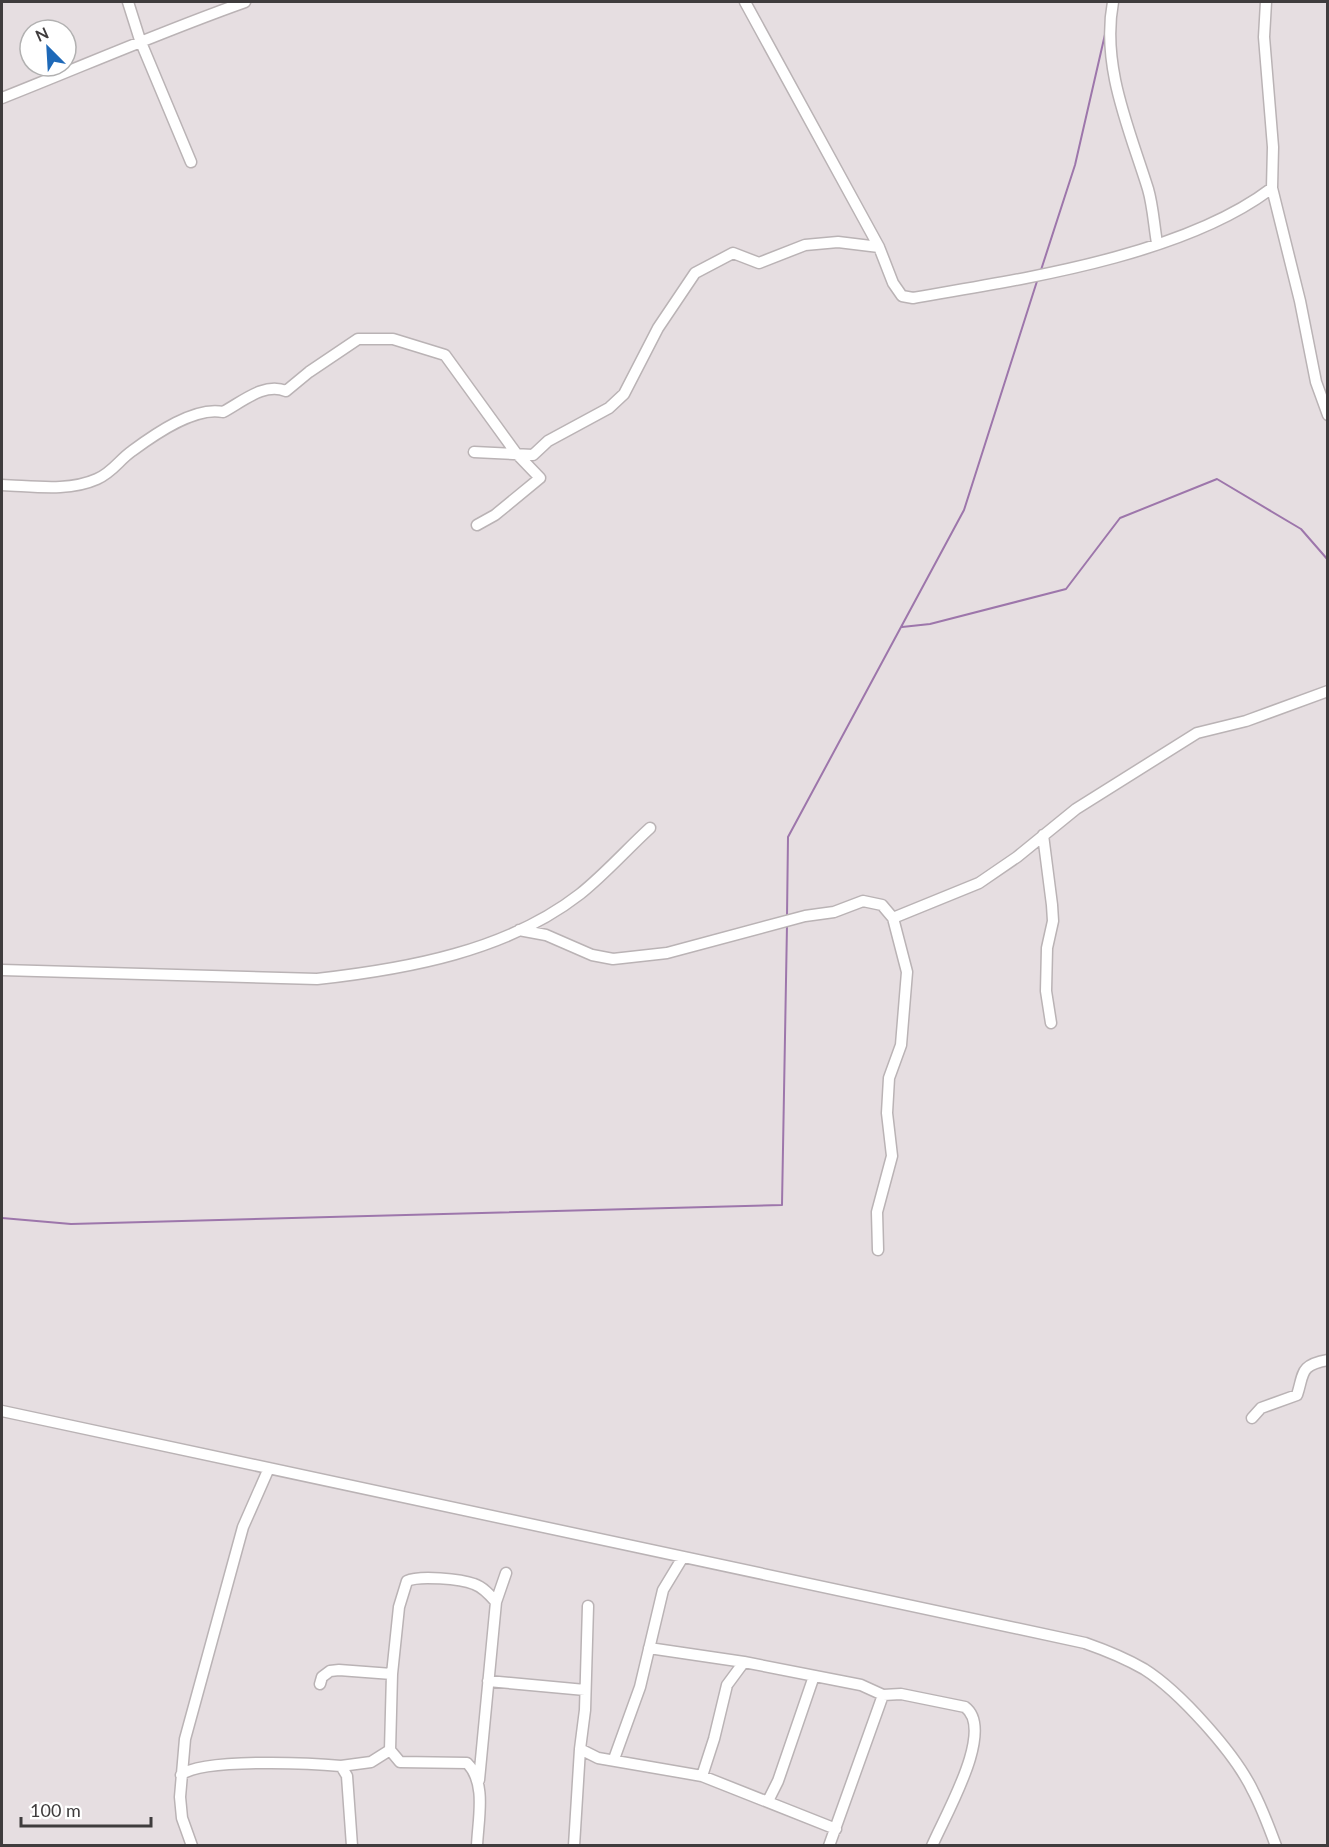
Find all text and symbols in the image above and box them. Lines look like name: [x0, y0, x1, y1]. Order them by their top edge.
north arrow: [18, 18, 78, 78]
text: N: [32, 23, 51, 45]
scale bar: [21, 1790, 152, 1828]
text: 100 m: [30, 1799, 81, 1821]

